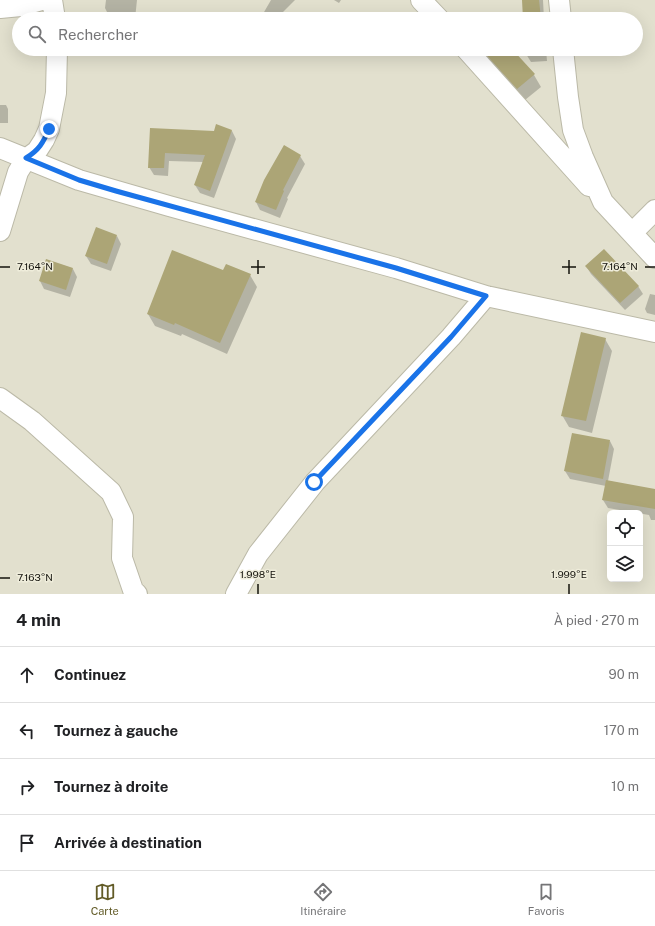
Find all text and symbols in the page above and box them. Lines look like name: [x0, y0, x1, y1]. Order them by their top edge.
search box: [12, 12, 643, 56]
icon: search: [26, 23, 48, 45]
text: Rechercher: [58, 26, 138, 43]
route end: [40, 120, 58, 138]
text: 7.164°N: [17, 260, 53, 272]
text: 7.164°N: [602, 260, 638, 272]
route start: [305, 473, 323, 491]
map controls: [607, 510, 643, 582]
button: locate: [607, 510, 643, 546]
button: layers: [607, 546, 643, 582]
text: 1.998°E: [240, 568, 276, 580]
text: 1.999°E: [551, 568, 587, 580]
text: 7.163°N: [17, 571, 53, 583]
text: 4 min: [16, 610, 61, 630]
text: À pied · 270 m: [554, 613, 639, 628]
icon: ahead: [16, 664, 38, 686]
text: Continuez: [54, 666, 126, 683]
text: 90 m: [609, 667, 639, 682]
icon: left: [16, 720, 38, 742]
text: Tournez à gauche: [54, 722, 178, 739]
text: 170 m: [604, 723, 639, 738]
icon: right: [16, 776, 38, 798]
text: Tournez à droite: [54, 778, 168, 795]
text: 10 m: [611, 779, 639, 794]
icon: arrive: [16, 832, 38, 854]
text: Arrivée à destination: [54, 834, 202, 851]
tab: Carte: [91, 881, 119, 917]
tab: Itinéraire: [300, 881, 346, 917]
tab: Favoris: [528, 881, 564, 917]

